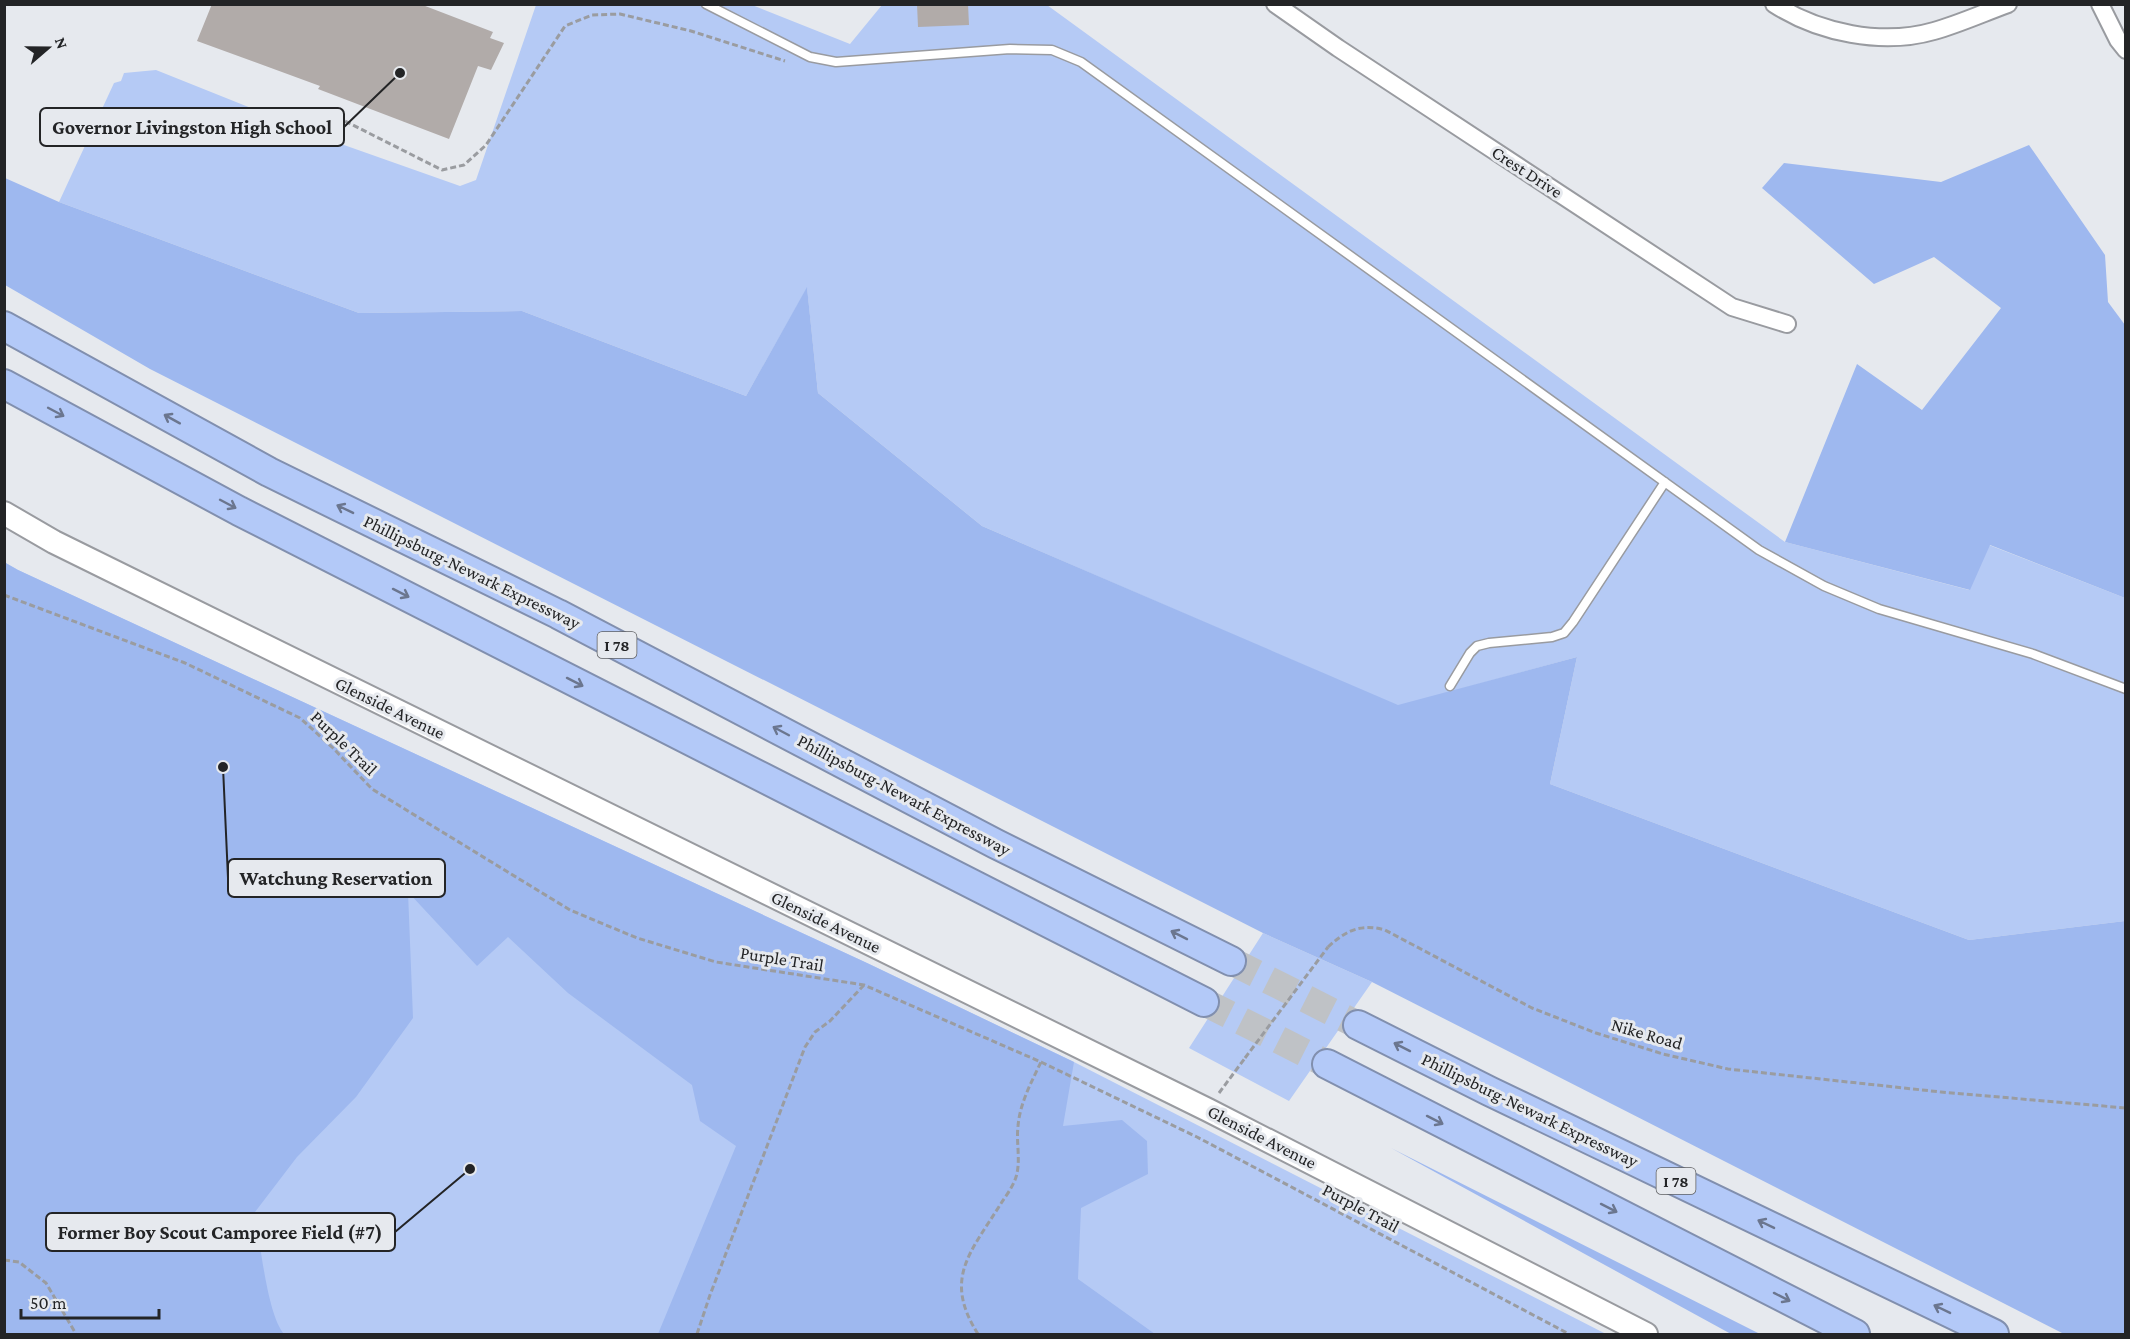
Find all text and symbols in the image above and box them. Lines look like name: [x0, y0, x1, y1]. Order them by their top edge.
north arrow: [18, 18, 78, 78]
text: N: [52, 35, 72, 51]
callout: Governor Livingston High School: [40, 108, 344, 146]
text: Governor Livingston High School: [52, 116, 332, 138]
street label: Crest Drive: [1488, 142, 1566, 202]
one-way arrow: [47, 406, 64, 418]
one-way arrow: [164, 413, 182, 424]
one-way arrow: [218, 499, 236, 510]
one-way arrow: [337, 503, 355, 515]
street label: Phillipsburg-Newark Expressway: [361, 511, 584, 634]
one-way arrow: [392, 588, 410, 599]
road number: I 78: [598, 632, 636, 658]
street label: Glenside Avenue: [332, 673, 448, 743]
one-way arrow: [566, 676, 584, 688]
street label: Purple Trail: [307, 707, 381, 780]
one-way arrow: [773, 725, 790, 737]
street label: Phillipsburg-Newark Expressway: [794, 730, 1015, 860]
callout: Watchung Reservation: [228, 859, 445, 897]
text: Watchung Reservation: [239, 867, 433, 889]
street label: Glenside Avenue: [768, 887, 884, 957]
one-way arrow: [1170, 929, 1188, 940]
street label: Purple Trail: [739, 943, 825, 975]
street label: Nike Road: [1609, 1014, 1685, 1054]
one-way arrow: [1394, 1041, 1411, 1053]
street label: Phillipsburg-Newark Expressway: [1419, 1049, 1642, 1172]
street label: Glenside Avenue: [1204, 1101, 1320, 1173]
one-way arrow: [1426, 1114, 1443, 1126]
road number: I 78: [1656, 1168, 1696, 1194]
street label: Purple Trail: [1319, 1179, 1403, 1237]
one-way arrow: [1599, 1203, 1617, 1215]
callout: Former Boy Scout Camporee Field (#7): [46, 1213, 395, 1251]
one-way arrow: [1757, 1218, 1775, 1230]
text: Former Boy Scout Camporee Field (#7): [57, 1221, 383, 1244]
scale bar: [21, 1282, 159, 1320]
one-way arrow: [1773, 1292, 1791, 1303]
text: 50 m: [30, 1293, 67, 1313]
one-way arrow: [1933, 1303, 1951, 1315]

